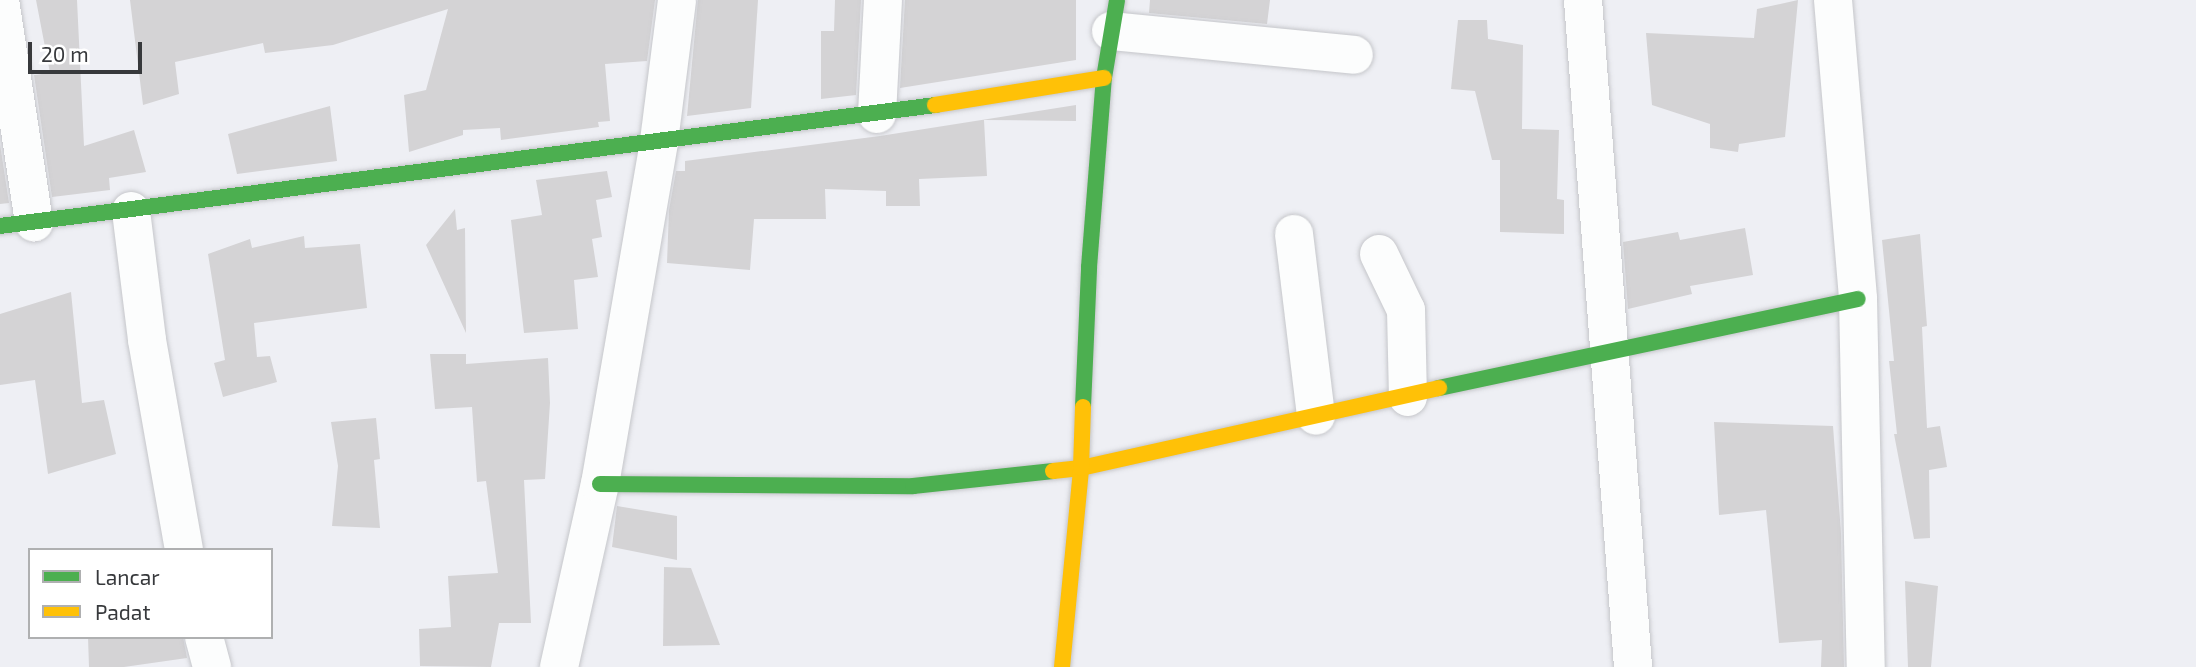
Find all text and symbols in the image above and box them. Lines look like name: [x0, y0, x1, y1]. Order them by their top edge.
scale bar: [32, 28, 145, 72]
text: 20 m: [41, 41, 89, 66]
legend: [28, 548, 273, 639]
text: Lancar: [95, 564, 160, 589]
text: Padat: [95, 599, 150, 624]

